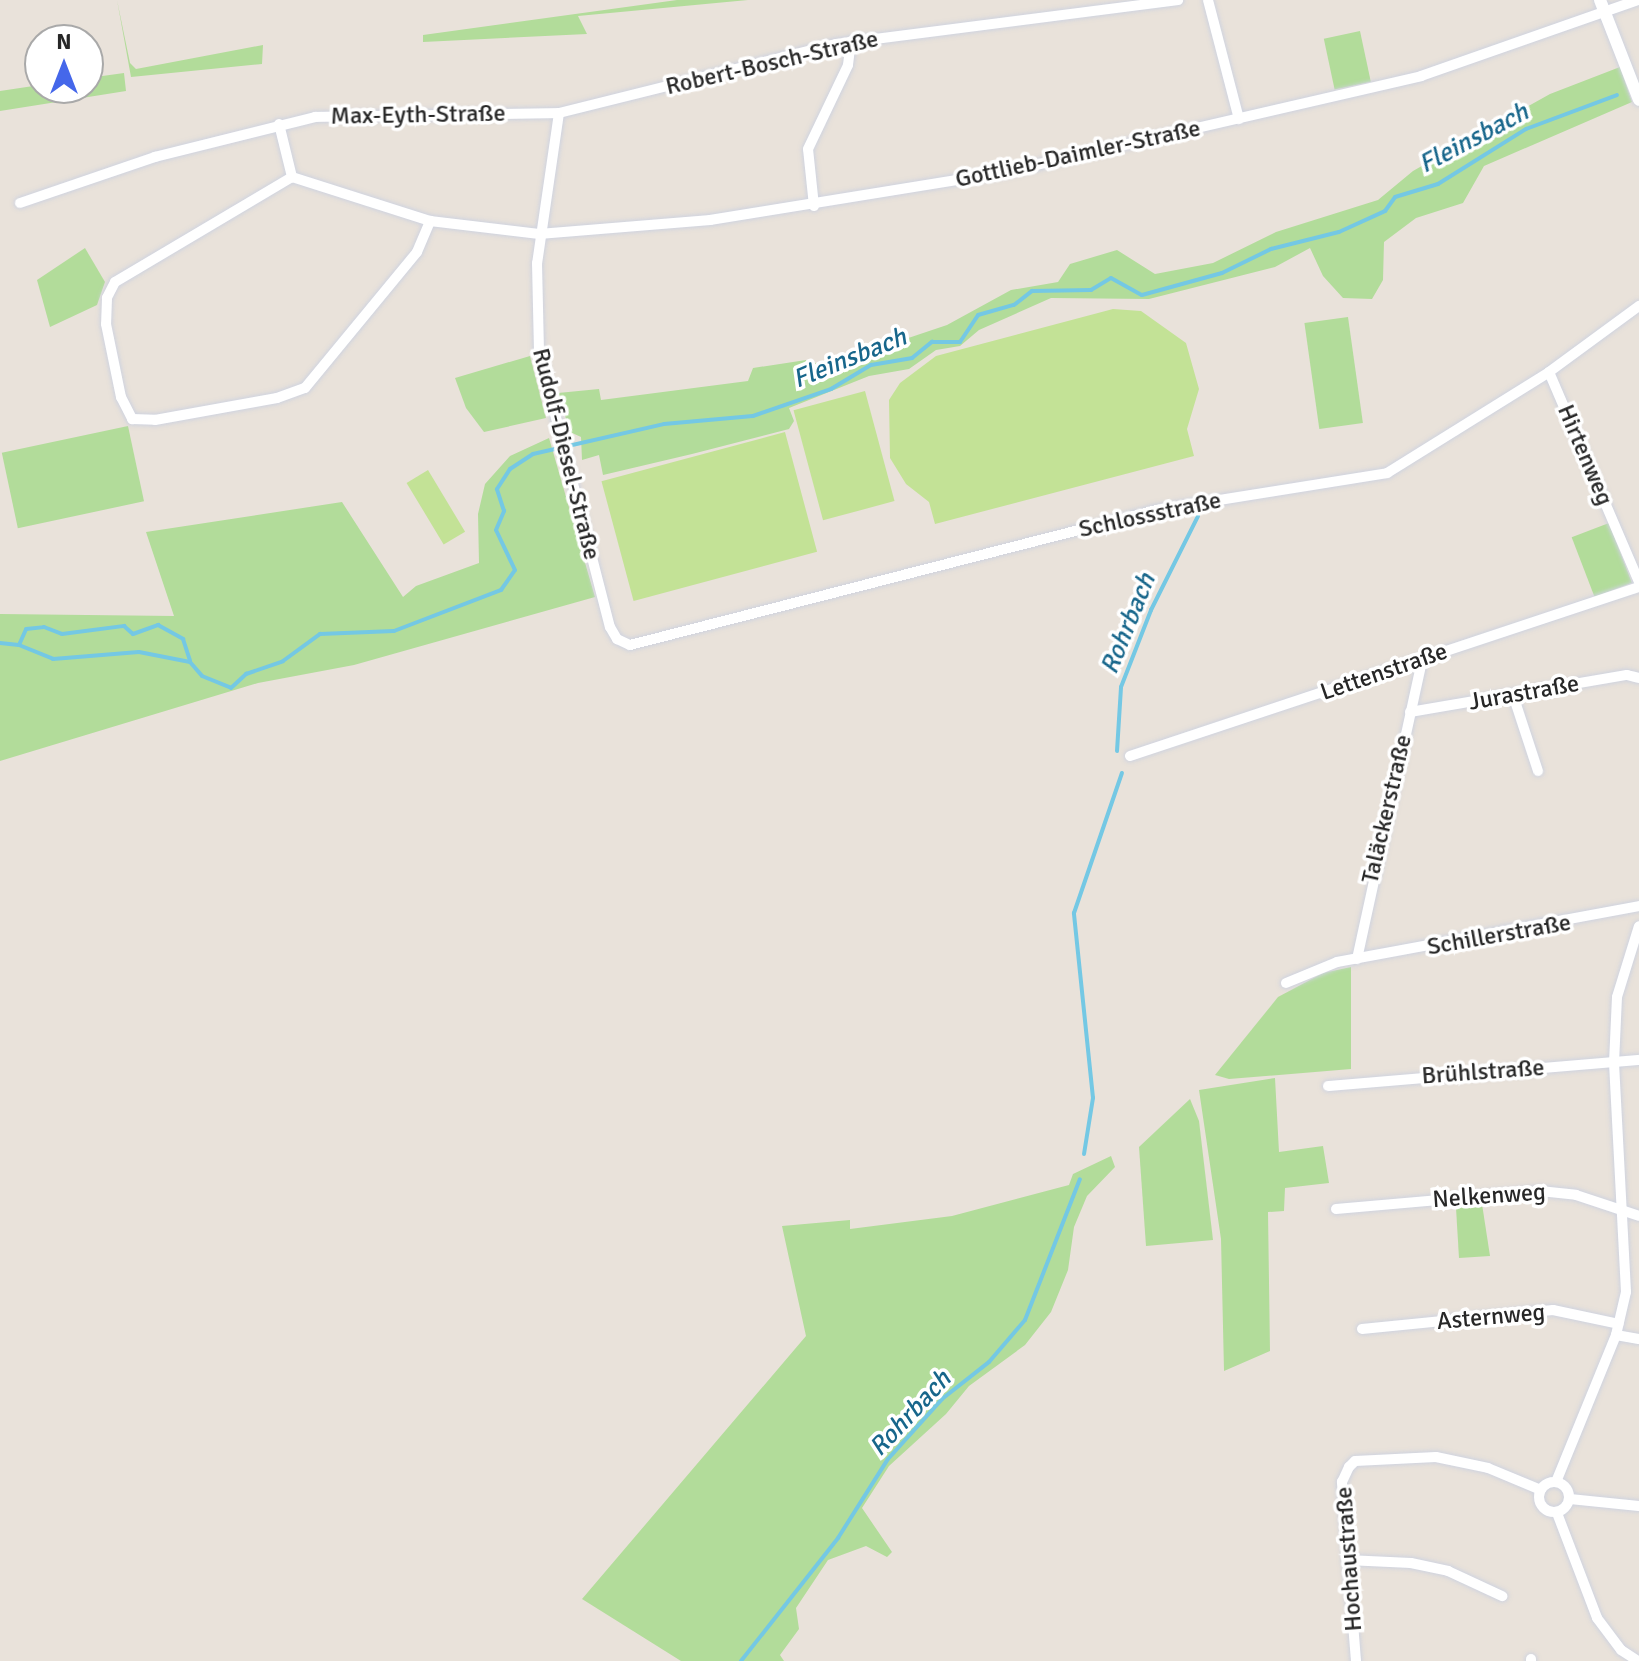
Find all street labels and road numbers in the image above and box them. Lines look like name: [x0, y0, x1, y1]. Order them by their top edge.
street label: Robert-Bosch-Straße: [663, 25, 881, 101]
street label: Max-Eyth-Straße: [330, 99, 506, 131]
street label: Gottlieb-Daimler-Straße: [953, 114, 1203, 194]
street label: Rudolf-Diesel-Straße: [526, 345, 606, 563]
street label: Hirtenweg: [1551, 400, 1619, 510]
street label: Schlossstraße: [1076, 486, 1224, 544]
street label: Lettenstraße: [1317, 637, 1451, 707]
street label: Jurastraße: [1467, 669, 1581, 717]
street label: Taläckerstraße: [1356, 732, 1418, 886]
street label: Schillerstraße: [1425, 908, 1573, 962]
street label: Brühlstraße: [1421, 1053, 1545, 1091]
street label: Nelkenweg: [1431, 1178, 1547, 1214]
street label: Asternweg: [1436, 1298, 1546, 1336]
street label: Hochaustraße: [1330, 1486, 1368, 1632]

